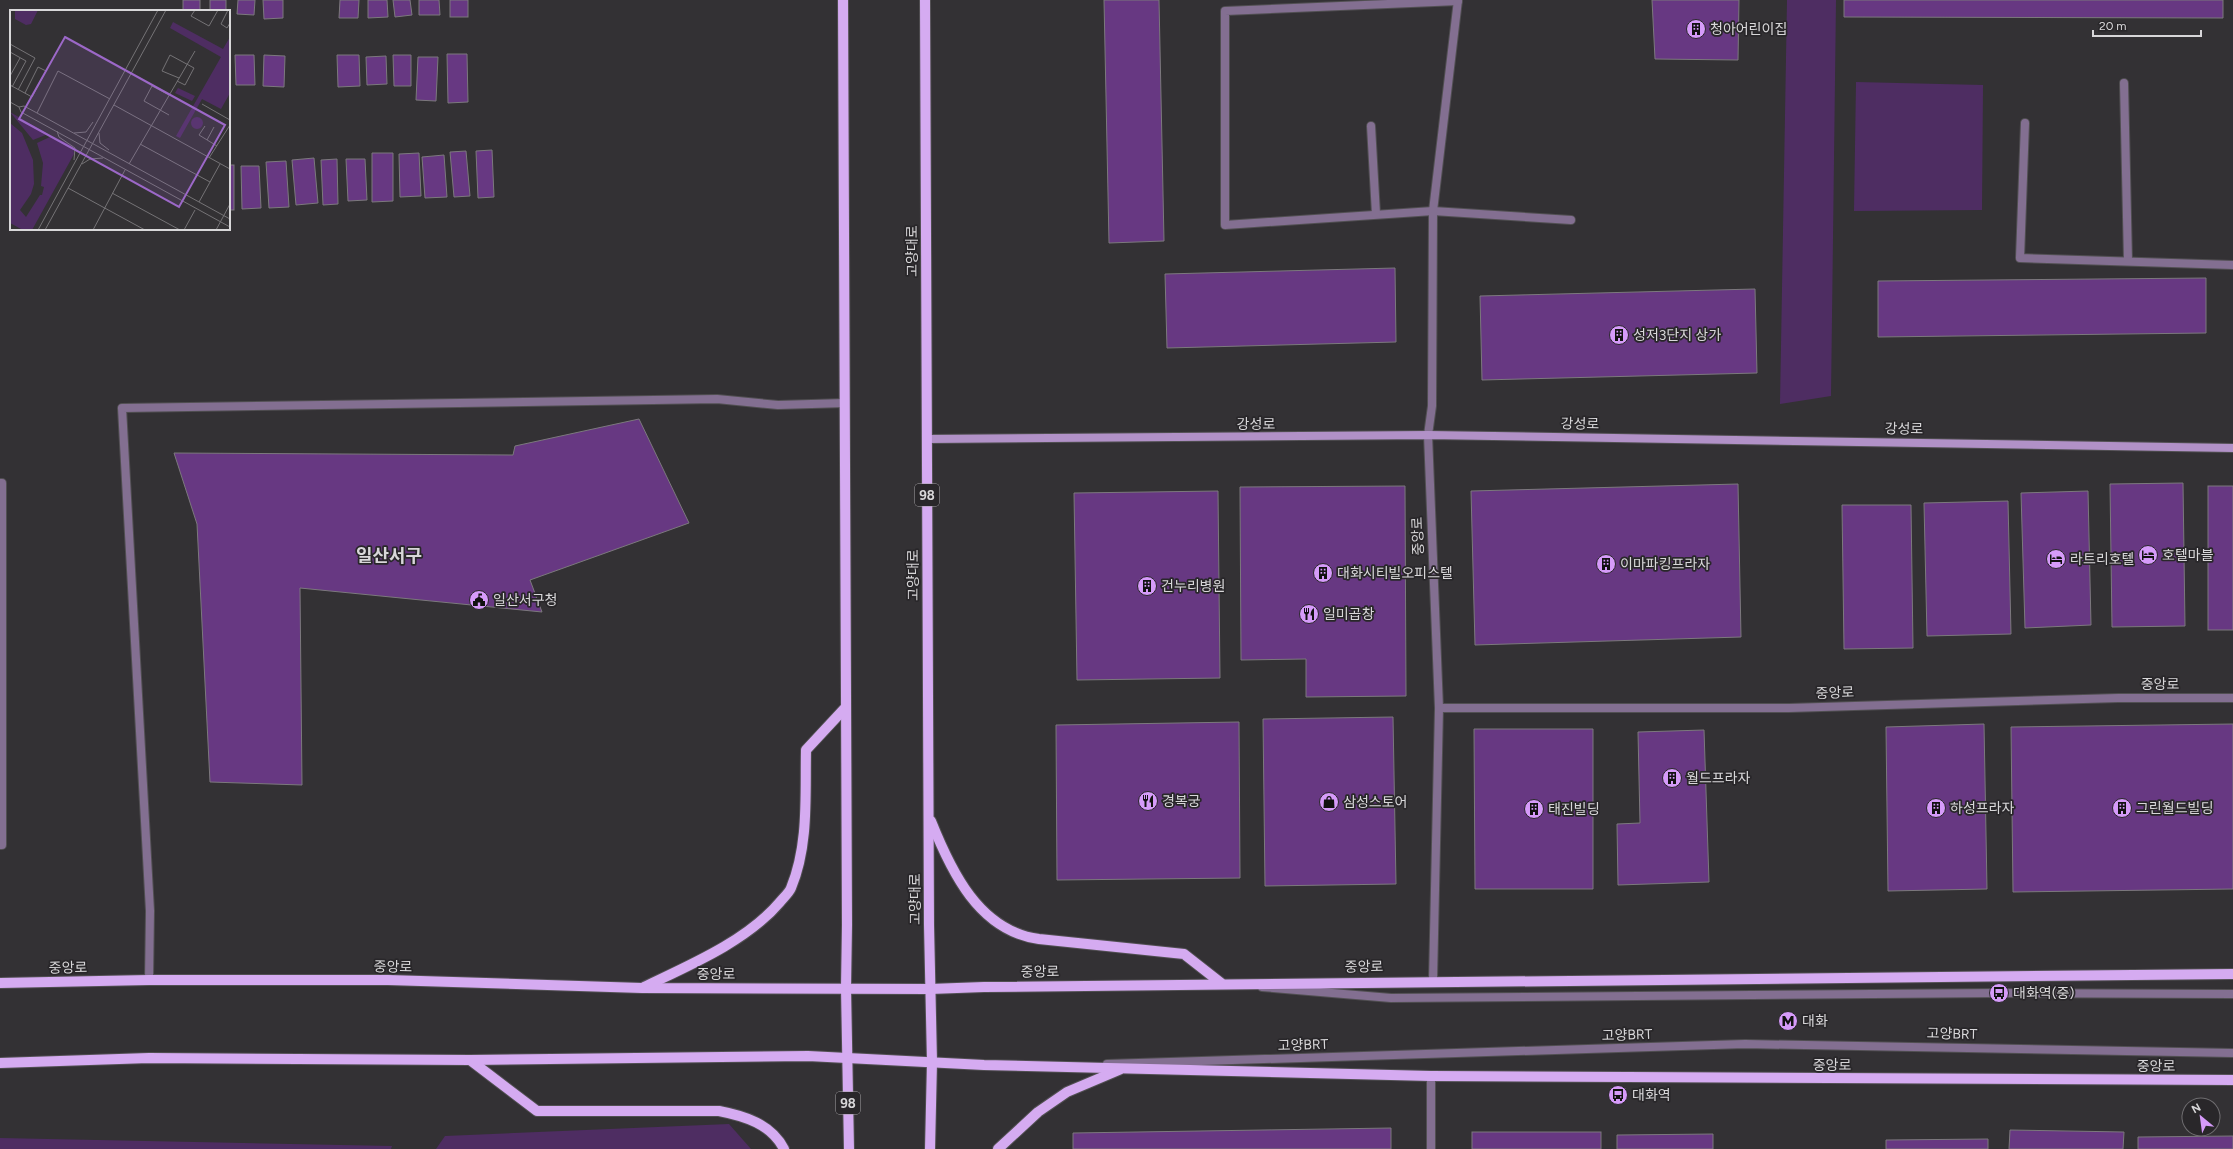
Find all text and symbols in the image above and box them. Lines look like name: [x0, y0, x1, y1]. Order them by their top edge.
inset map: [10, 10, 230, 230]
scale bar: [2093, 12, 2201, 38]
building icon: 청아어린이집: [1685, 18, 1707, 40]
text: 20 m: [2099, 19, 2127, 33]
place label: 청아어린이집: [1710, 21, 1787, 38]
street label: 고양대로: [904, 225, 921, 277]
building icon: 성저3단지 상가: [1608, 324, 1630, 346]
place label: 성저3단지 상가: [1633, 327, 1721, 344]
street label: 강성로: [1561, 415, 1600, 433]
street label: 강성로: [1237, 416, 1275, 433]
street label: 강성로: [1885, 420, 1924, 438]
road number: 98: [915, 484, 939, 506]
street label: 중앙로: [1409, 516, 1427, 556]
hotel icon: 호텔마블: [2137, 544, 2159, 566]
district label: 일산서구: [356, 545, 422, 567]
place label: 호텔마블: [2162, 547, 2214, 564]
hotel icon: 라트리호텔: [2045, 548, 2067, 570]
street label: 고양대로: [905, 549, 922, 601]
place label: 라트리호텔: [2070, 551, 2134, 568]
building icon: 이마파킹프라자: [1595, 553, 1617, 575]
place label: 이마파킹프라자: [1620, 556, 1710, 573]
building icon: 대화시티빌오피스텔: [1312, 562, 1334, 584]
place label: 대화시티빌오피스텔: [1337, 565, 1453, 582]
building icon: 건누리병원: [1136, 575, 1158, 597]
place label: 건누리병원: [1161, 578, 1225, 595]
public building icon: 일산서구청: [468, 589, 490, 611]
place label: 일산서구청: [493, 592, 557, 609]
restaurant icon: 일미곱창: [1298, 603, 1320, 625]
place label: 일미곱창: [1323, 606, 1375, 623]
street label: 중앙로: [2141, 676, 2179, 693]
street label: 중앙로: [1815, 684, 1855, 702]
building icon: 월드프라자: [1661, 767, 1683, 789]
place label: 월드프라자: [1686, 770, 1751, 787]
restaurant icon: 경복궁: [1137, 790, 1159, 812]
shop icon: 삼성스토어: [1318, 791, 1340, 813]
place label: 경복궁: [1162, 793, 1201, 810]
place label: 삼성스토어: [1343, 794, 1407, 811]
building icon: 하성프라자: [1925, 797, 1947, 819]
building icon: 그린월드빌딩: [2111, 797, 2133, 819]
building icon: 태진빌딩: [1523, 798, 1545, 820]
place label: 하성프라자: [1950, 800, 2015, 817]
place label: 그린월드빌딩: [2136, 800, 2213, 817]
place label: 태진빌딩: [1548, 801, 1600, 818]
street label: 고양대로: [907, 873, 924, 925]
street label: 중앙로: [374, 958, 413, 976]
street label: 중앙로: [1345, 958, 1384, 976]
street label: 중앙로: [49, 959, 88, 977]
street label: 중앙로: [1021, 963, 1060, 981]
street label: 중앙로: [697, 966, 735, 983]
bus stop icon: 대화역(중): [1988, 982, 2010, 1004]
place label: 대화역(중): [2013, 985, 2074, 1002]
metro station icon: 대화: [1777, 1010, 1799, 1032]
place label: 대화: [1802, 1013, 1828, 1030]
street label: 고양BRT: [1926, 1025, 1978, 1043]
street label: 고양BRT: [1601, 1026, 1653, 1044]
street label: 고양BRT: [1277, 1036, 1329, 1054]
street label: 중앙로: [1813, 1057, 1851, 1074]
street label: 중앙로: [2137, 1058, 2175, 1075]
bus stop icon: 대화역: [1607, 1084, 1629, 1106]
place label: 대화역: [1632, 1087, 1671, 1104]
road number: 98: [836, 1092, 860, 1114]
north arrow: [2181, 1097, 2221, 1137]
text: N: [2190, 1101, 2203, 1116]

